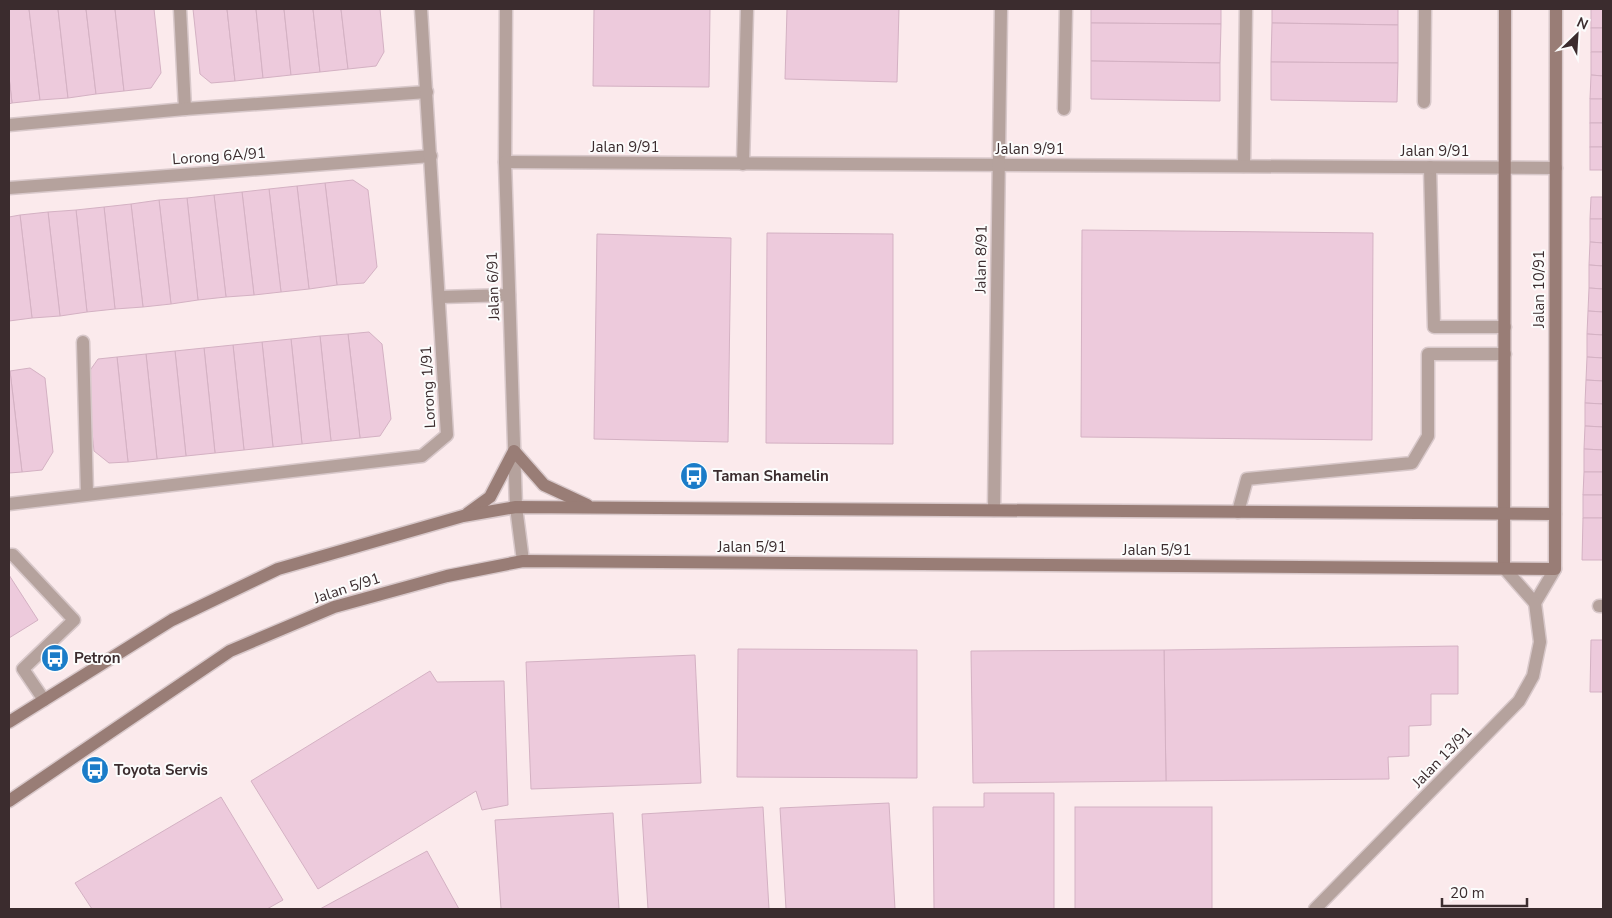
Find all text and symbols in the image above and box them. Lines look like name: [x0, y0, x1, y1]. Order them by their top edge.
north arrow: [1552, 10, 1602, 60]
text: N: [1574, 13, 1591, 34]
street label: Jalan 9/91: [590, 137, 659, 157]
street label: Jalan 9/91: [995, 139, 1064, 159]
street label: Jalan 9/91: [1400, 141, 1469, 161]
street label: Lorong 6A/91: [172, 143, 266, 169]
street label: Jalan 8/91: [970, 224, 992, 295]
street label: Jalan 10/91: [1529, 250, 1549, 329]
street label: Jalan 6/91: [482, 251, 504, 322]
street label: Lorong 1/91: [416, 345, 440, 429]
bus stop icon: Taman Shamelin: [679, 461, 709, 491]
place label: Taman Shamelin: [713, 466, 829, 486]
street label: Jalan 5/91: [717, 537, 786, 557]
street label: Jalan 5/91: [1122, 540, 1191, 560]
street label: Jalan 5/91: [310, 568, 383, 608]
bus stop icon: Petron: [40, 643, 70, 673]
place label: Petron: [74, 648, 120, 668]
street label: Jalan 13/91: [1407, 722, 1476, 793]
bus stop icon: Toyota Servis: [80, 755, 110, 785]
place label: Toyota Servis: [114, 760, 208, 780]
scale bar: [1442, 876, 1527, 908]
text: 20 m: [1450, 883, 1485, 903]

